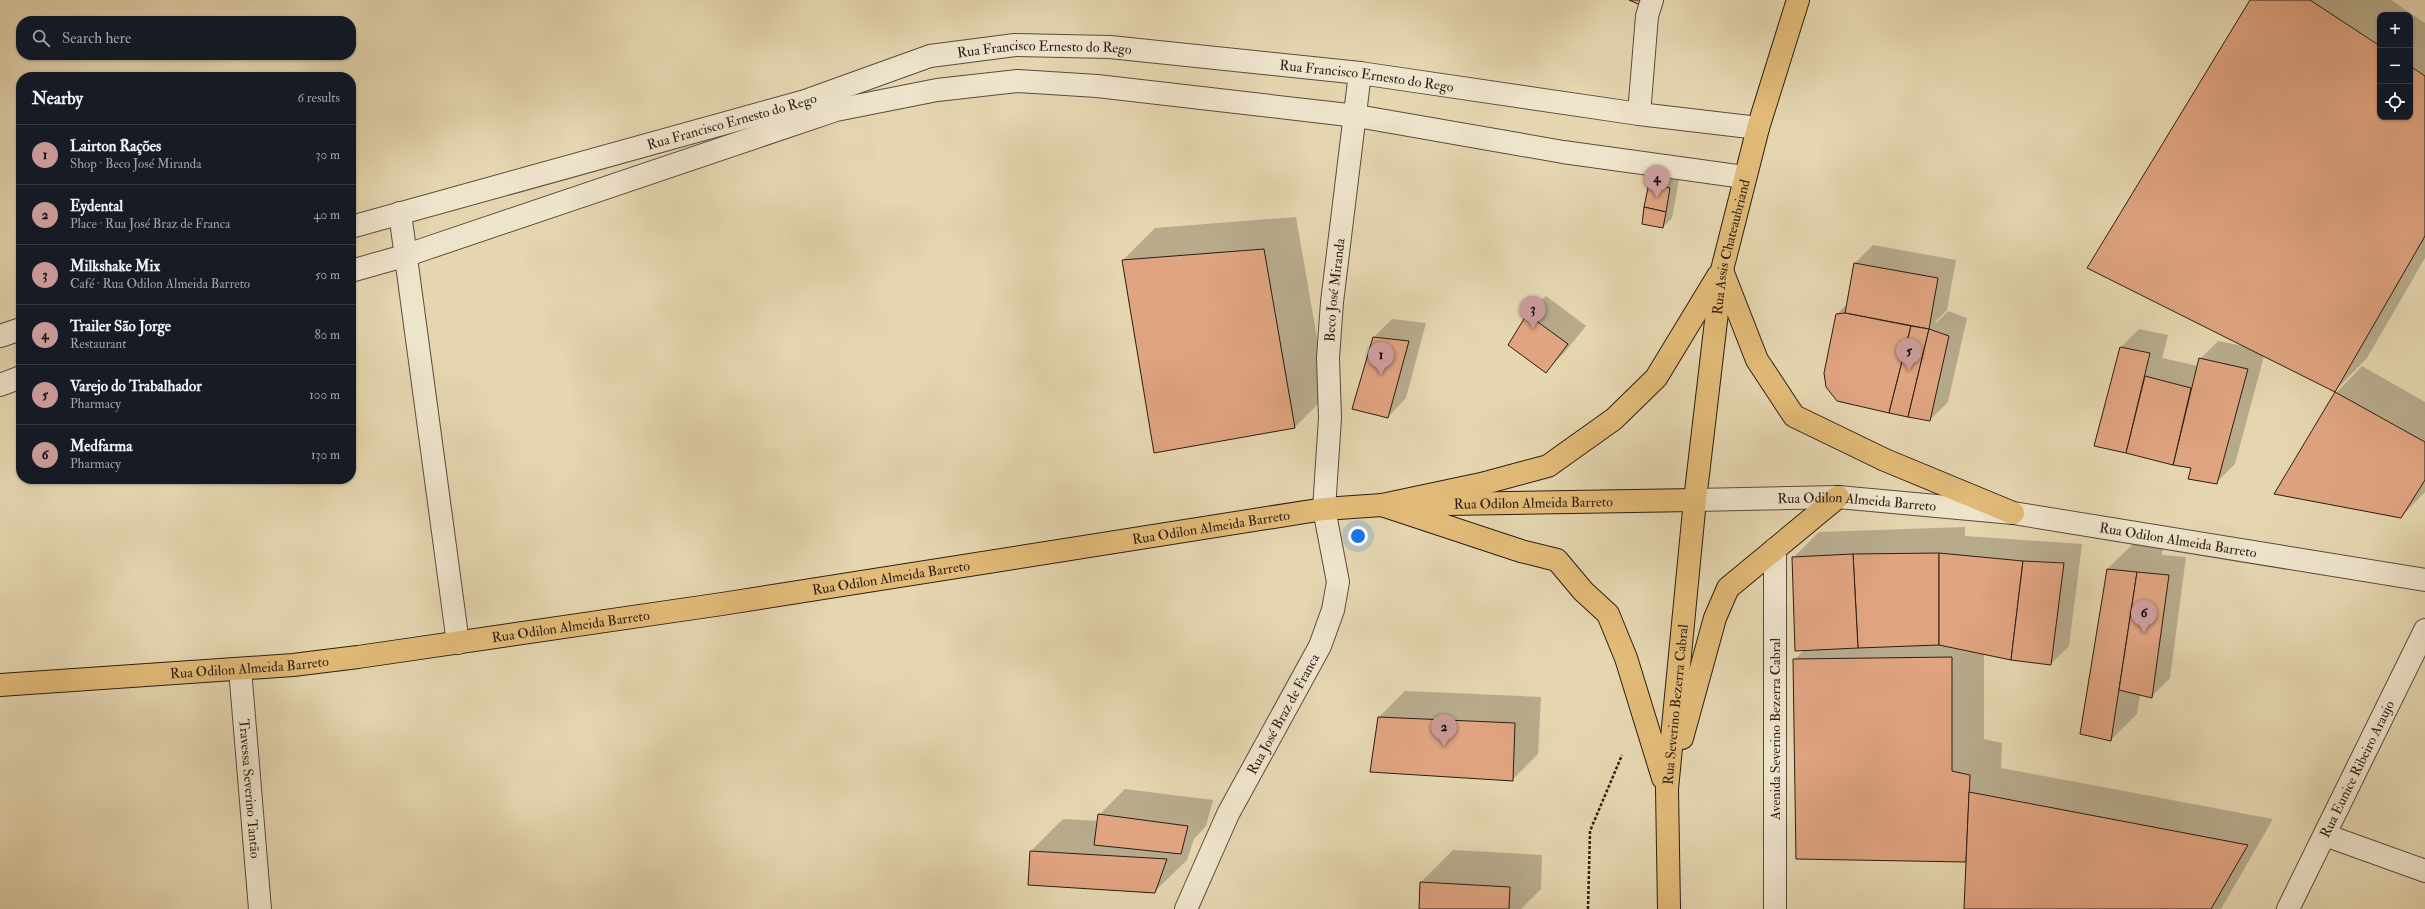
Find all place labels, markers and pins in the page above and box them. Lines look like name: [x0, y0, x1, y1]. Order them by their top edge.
pin: 4: [1644, 165, 1670, 198]
pin: 3: [1520, 296, 1546, 329]
pin: 5: [1896, 338, 1922, 371]
pin: 1: [1368, 342, 1394, 375]
pin: 6: [2131, 600, 2157, 633]
pin: 2: [1431, 714, 1457, 747]

